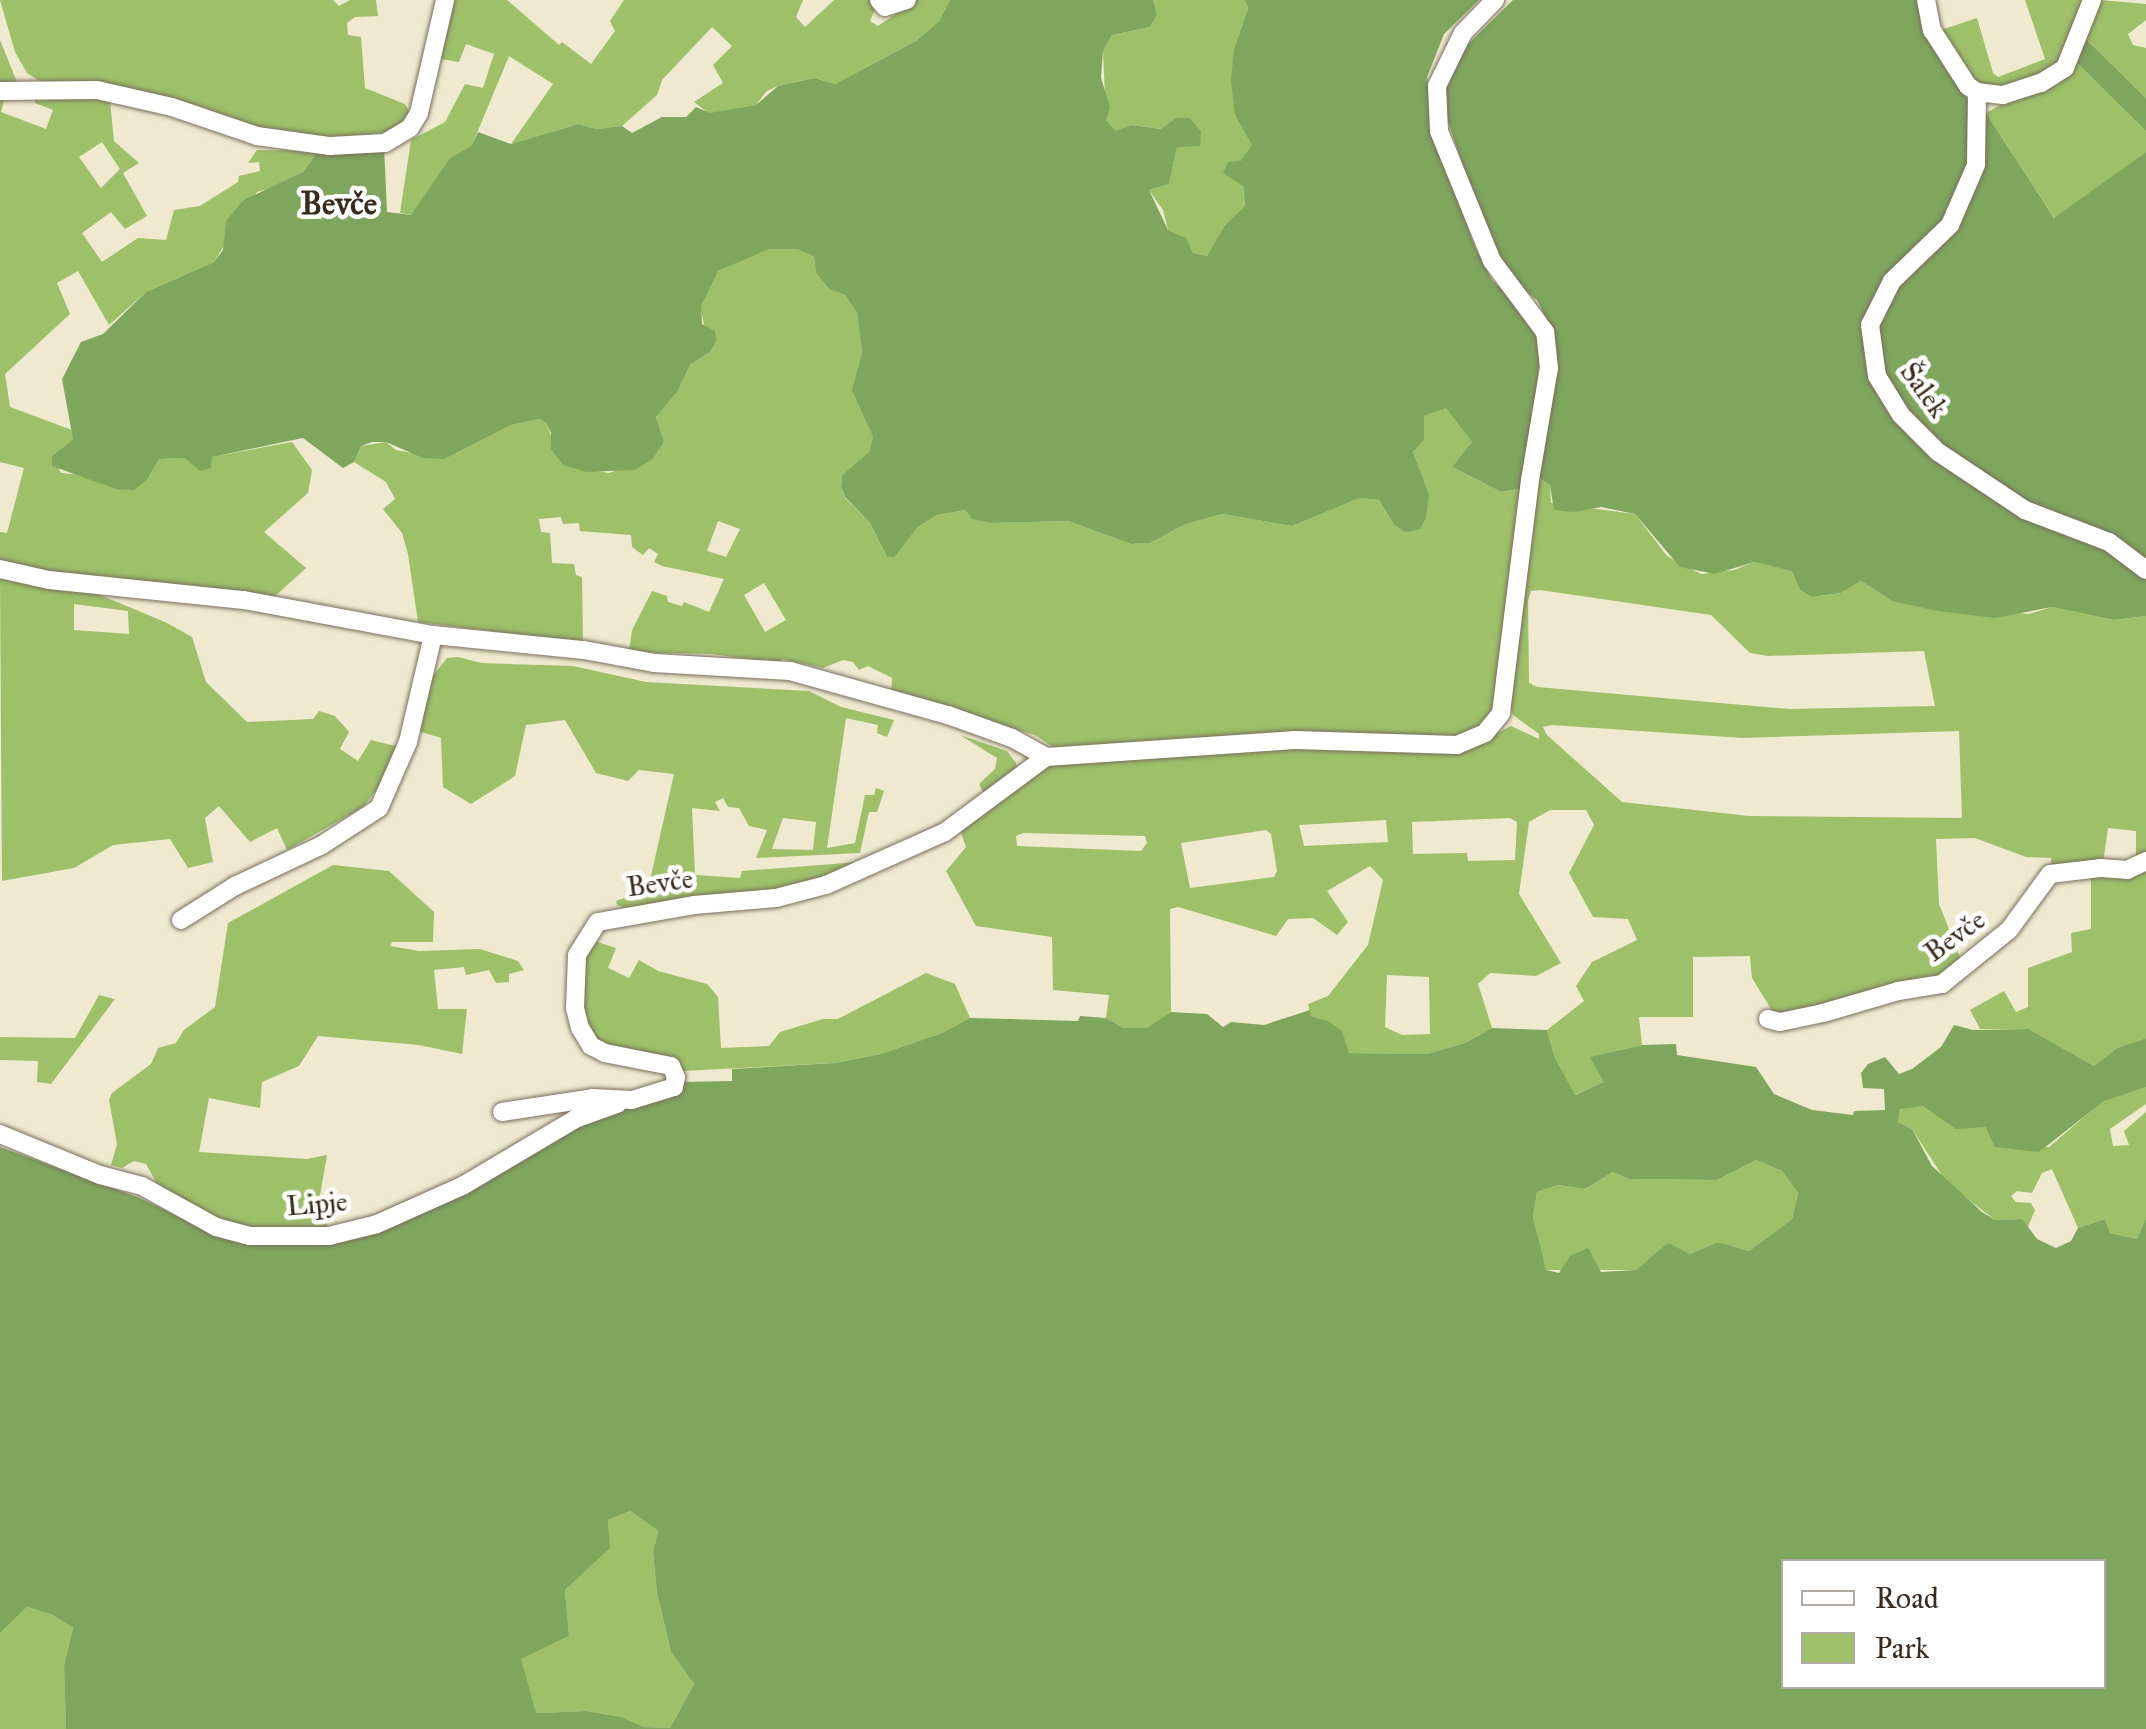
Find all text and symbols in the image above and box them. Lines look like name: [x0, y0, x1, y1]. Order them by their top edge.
district label: Bevče: [301, 185, 377, 223]
street label: Šalek: [1893, 356, 1955, 424]
street label: Bevče: [625, 862, 695, 904]
street label: Bevče: [1918, 903, 1992, 969]
street label: Lipje: [285, 1185, 349, 1223]
legend: [1781, 1559, 2106, 1689]
text: Road: [1875, 1580, 1939, 1616]
text: Park: [1875, 1630, 1929, 1666]

